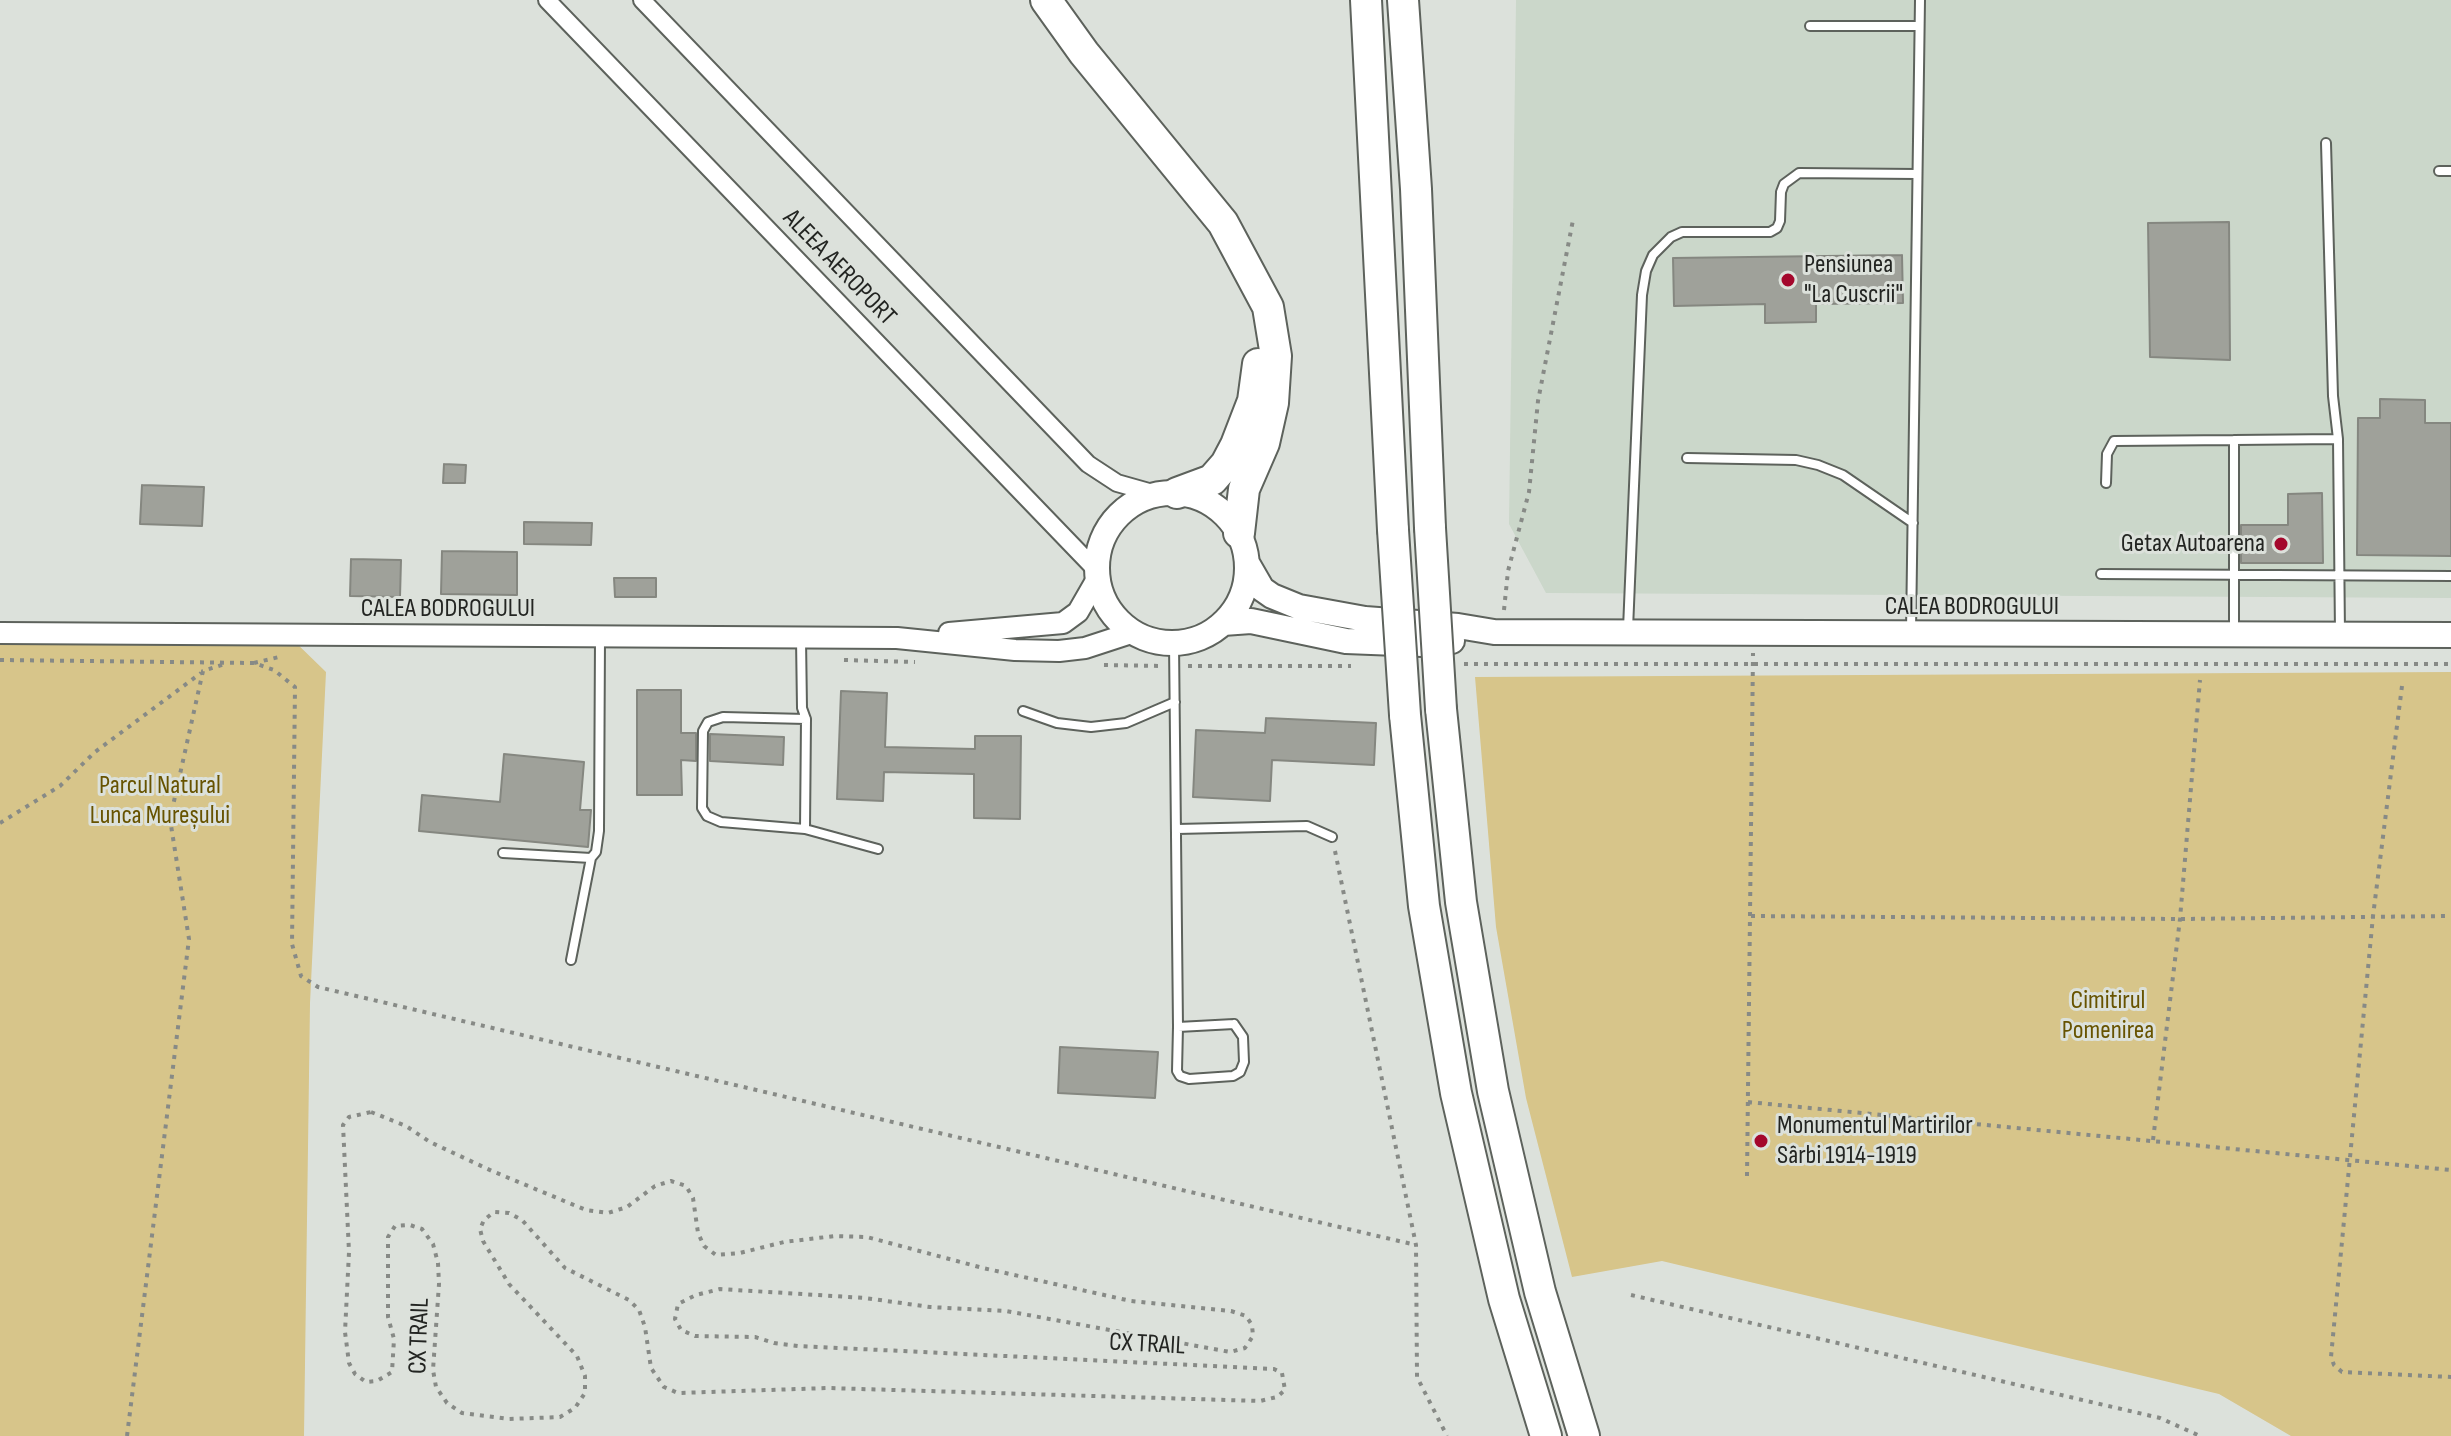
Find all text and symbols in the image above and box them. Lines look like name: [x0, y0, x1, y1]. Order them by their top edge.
street label: ALEEA AEROPORT: [776, 203, 902, 333]
place label: Pensiunea "La Cuscrii": [1804, 249, 1903, 310]
marker: Pensiunea "La Cuscrii": [1779, 271, 1797, 289]
place label: Getax Autoarena: [2121, 528, 2265, 560]
marker: Getax Autoarena: [2272, 535, 2290, 553]
street label: CALEA BODROGULUI: [1885, 591, 2059, 623]
street label: CALEA BODROGULUI: [361, 593, 535, 625]
park label: Parcul Natural Lunca Mureșului: [90, 770, 230, 832]
park label: Cimitirul Pomenirea: [2062, 985, 2154, 1046]
place label: Monumentul Martirilor Sârbi 1914-1919: [1777, 1110, 1973, 1172]
marker: Monumentul Martirilor Sârbi 1914-1919: [1752, 1132, 1770, 1150]
street label: CX TRAIL: [403, 1298, 437, 1374]
street label: CX TRAIL: [1108, 1327, 1186, 1363]

